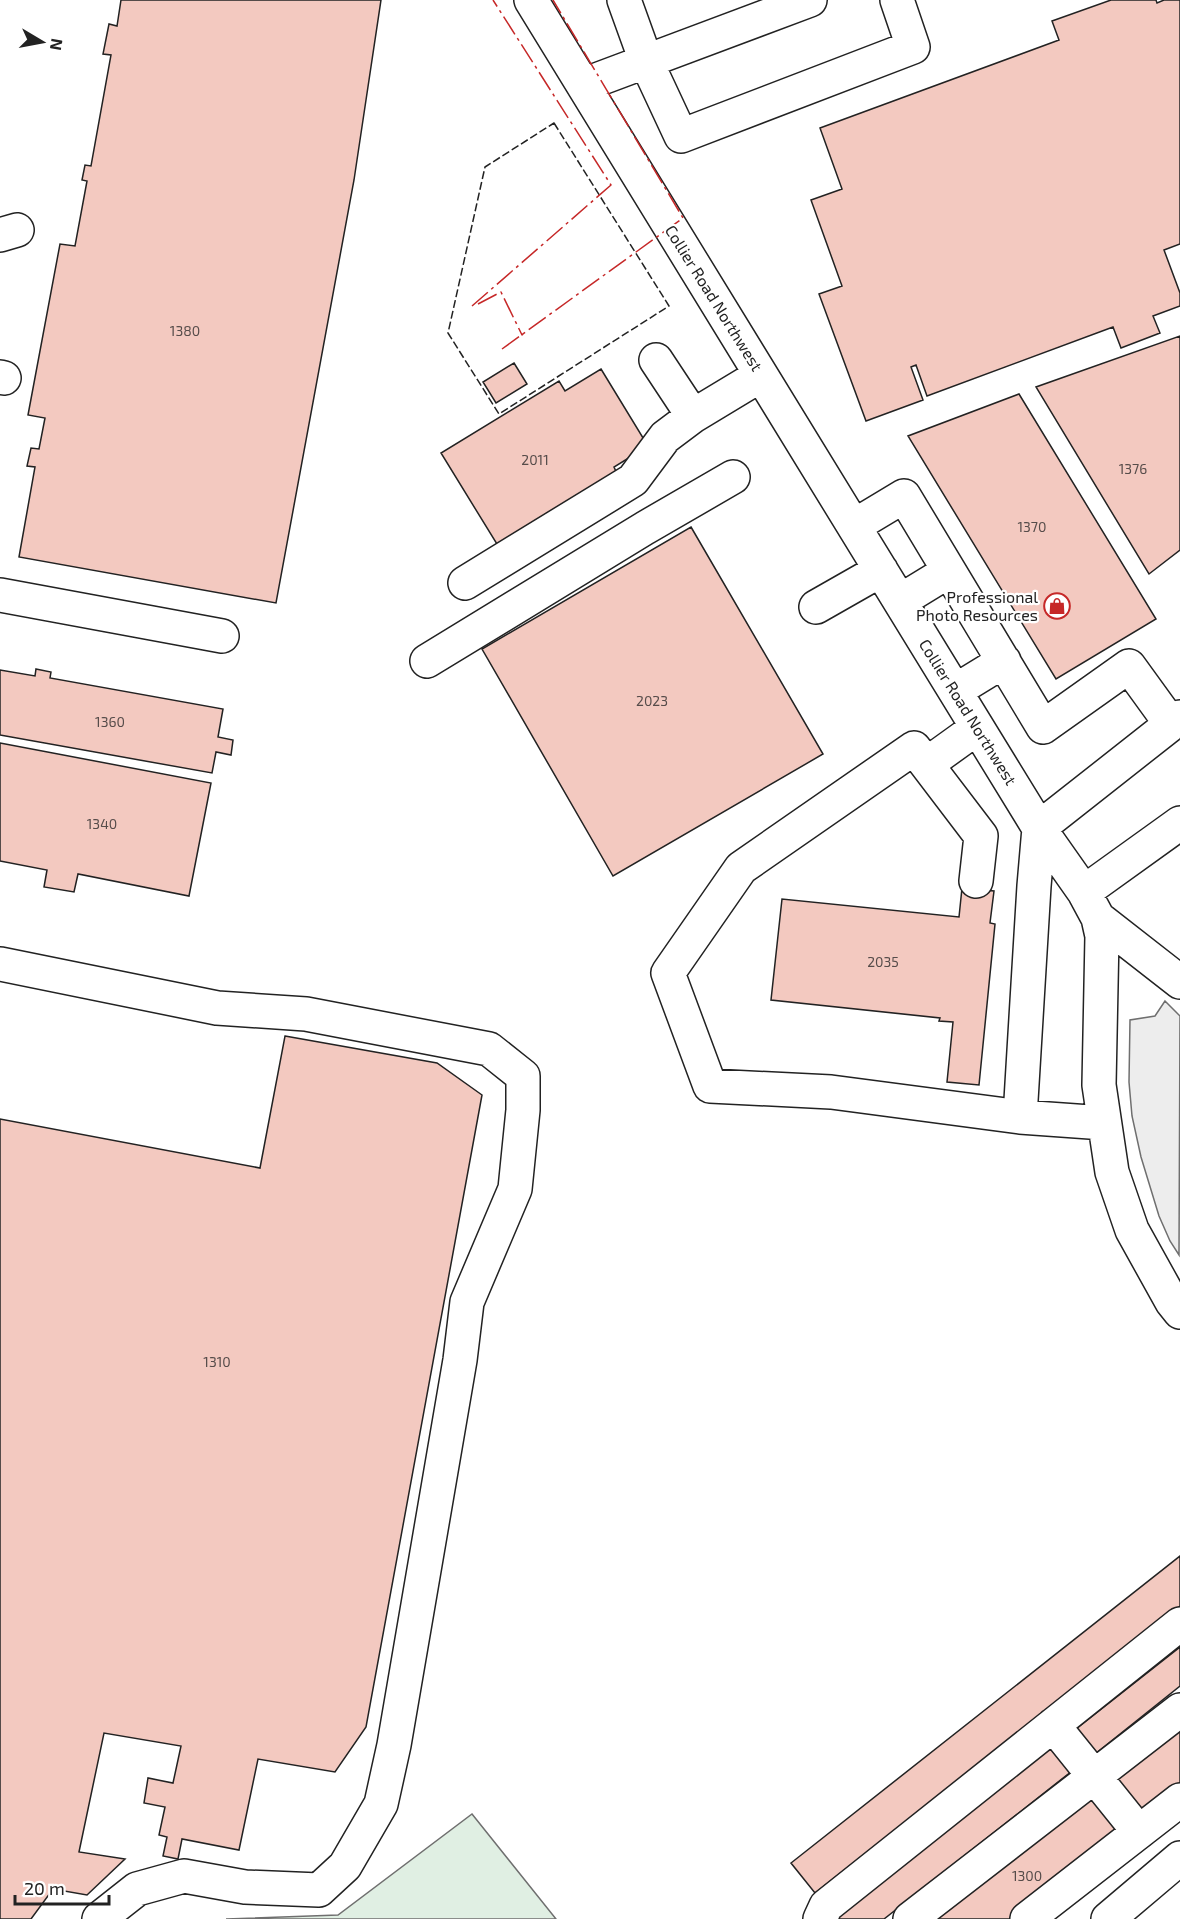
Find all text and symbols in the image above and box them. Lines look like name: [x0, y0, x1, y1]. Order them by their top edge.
north arrow: [12, 12, 72, 72]
text: N: [47, 37, 68, 52]
street label: Collier Road Northwest: [662, 221, 767, 374]
house number: 1380: [170, 322, 200, 339]
house number: 2011: [521, 451, 549, 468]
house number: 1376: [1119, 460, 1147, 477]
house number: 1370: [1018, 518, 1046, 535]
place label: Professional Photo Resources: [916, 587, 1038, 624]
shop icon: Professional Photo Resources: [1042, 591, 1072, 621]
street label: Collier Road Northwest: [916, 635, 1021, 788]
house number: 2023: [636, 692, 668, 709]
house number: 1360: [95, 713, 125, 730]
house number: 1340: [87, 815, 117, 832]
house number: 2035: [867, 953, 899, 970]
house number: 1310: [203, 1353, 231, 1370]
house number: 1300: [1012, 1867, 1042, 1884]
scale bar: [15, 1868, 110, 1906]
text: 20 m: [24, 1877, 65, 1899]

